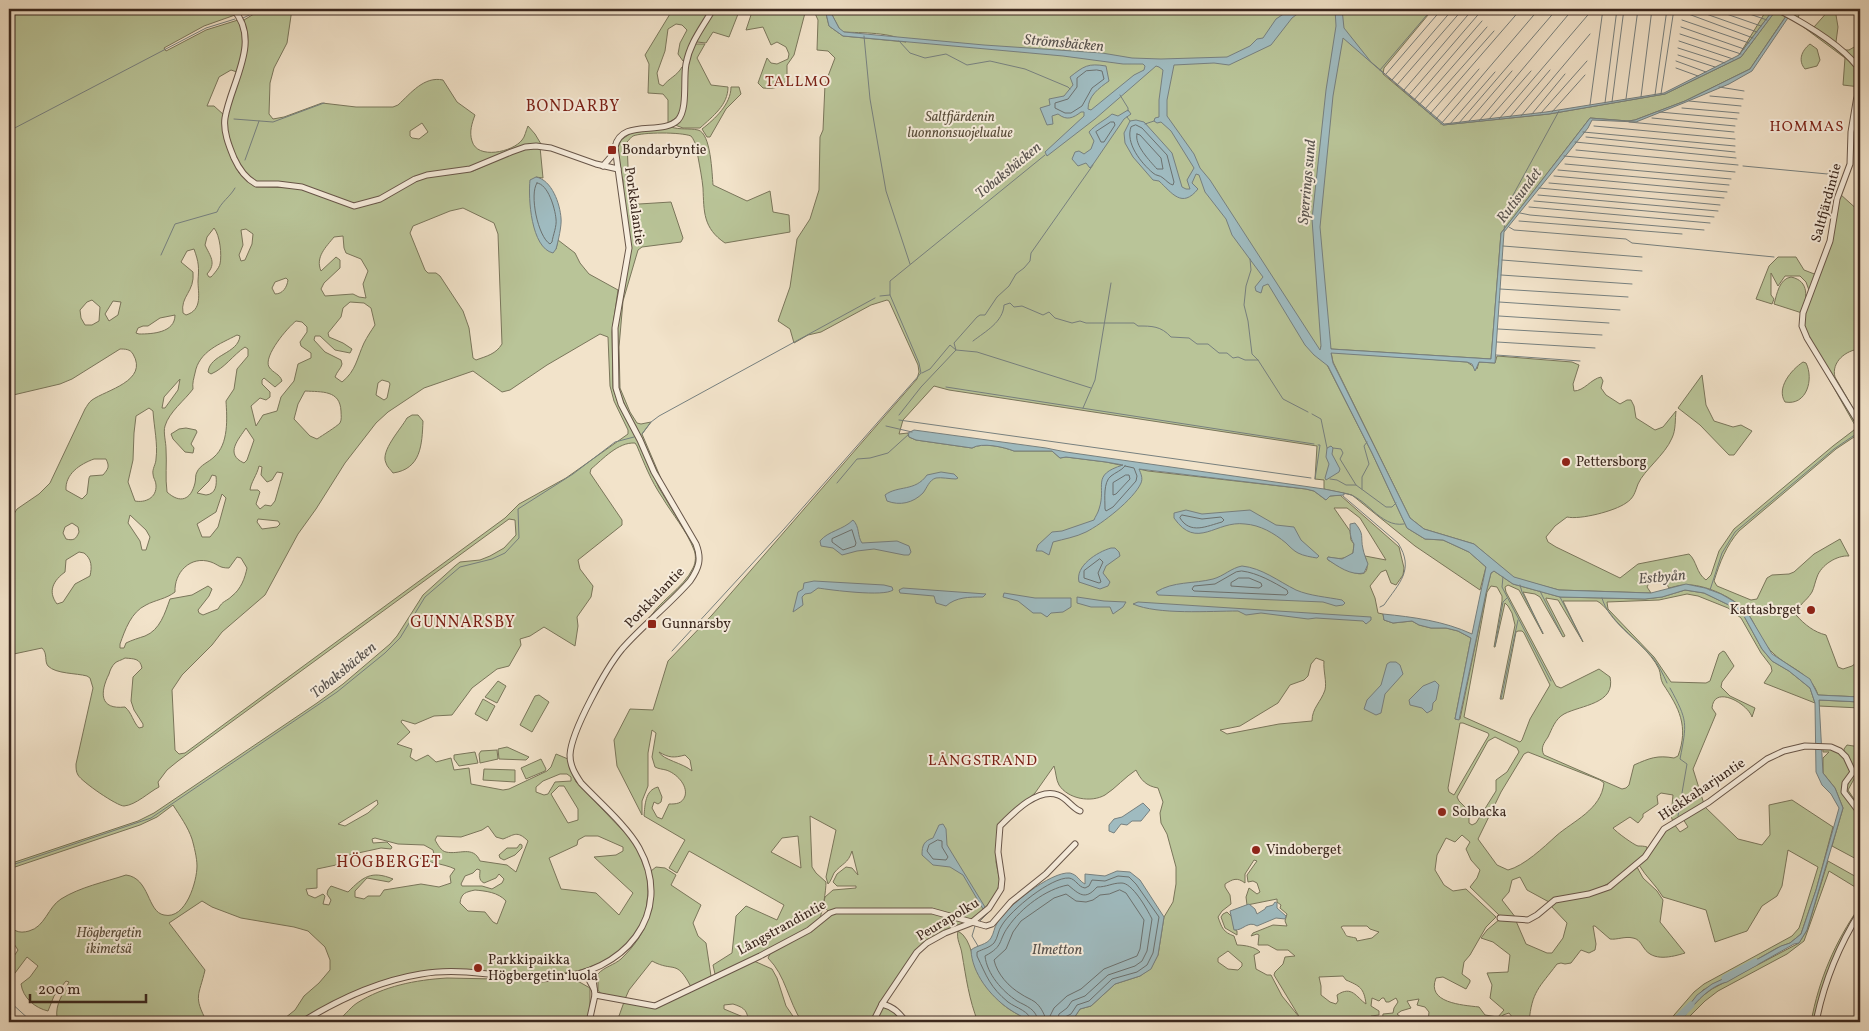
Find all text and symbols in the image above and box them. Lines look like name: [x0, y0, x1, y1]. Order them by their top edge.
water label: Strömsbäcken: [1023, 30, 1105, 58]
district label: TALLMO: [765, 72, 831, 93]
district label: BONDARBY: [526, 96, 620, 118]
park label: Saltfjärdenin luonnonsuojelualue: [907, 108, 1013, 143]
district label: HOMMAS: [1769, 117, 1845, 138]
water label: Tobaksbäcken: [971, 138, 1047, 204]
water label: Sperrings sund: [1294, 139, 1322, 225]
place label: Bondarbyntie: [622, 141, 707, 160]
marker: Bondarbyntie: [606, 144, 618, 156]
street label: Saltfjärdintie: [1807, 161, 1847, 245]
water label: Rutisundet: [1492, 163, 1548, 228]
street label: Porkkalantie: [619, 166, 649, 247]
place label: Pettersborg: [1576, 453, 1647, 472]
marker: Pettersborg: [1560, 456, 1572, 468]
street label: Porkkalantie: [621, 563, 689, 633]
water label: Estbyån: [1637, 565, 1687, 591]
place label: Kattasbrget: [1730, 601, 1801, 620]
marker: Kattasbrget: [1805, 604, 1817, 616]
district label: GUNNARSBY: [410, 612, 516, 634]
place label: Gunnarsby: [662, 615, 731, 634]
marker: Gunnarsby: [646, 618, 658, 630]
water label: Tobaksbäcken: [306, 638, 382, 704]
district label: LÅNGSTRAND: [928, 751, 1038, 772]
street label: Hiekkaharjuntie: [1655, 754, 1749, 826]
place label: Solbacka: [1452, 803, 1506, 822]
marker: Solbacka: [1436, 806, 1448, 818]
place label: Vindoberget: [1266, 841, 1342, 860]
marker: Vindoberget: [1250, 844, 1262, 856]
district label: HÖGBERGET: [336, 852, 442, 874]
street label: Peurapolku: [913, 894, 983, 946]
street label: Långstrandintie: [734, 896, 830, 960]
park label: Högbergetin ikimetsä: [76, 924, 142, 959]
water label: Ilmetton: [1032, 940, 1082, 961]
place label: Parkkipaikka Högbergetin luola: [488, 951, 598, 986]
marker: Parkkipaikka Högbergetin luola: [472, 962, 484, 974]
scale bar: [30, 971, 146, 1003]
text: 200 m: [38, 980, 81, 1001]

